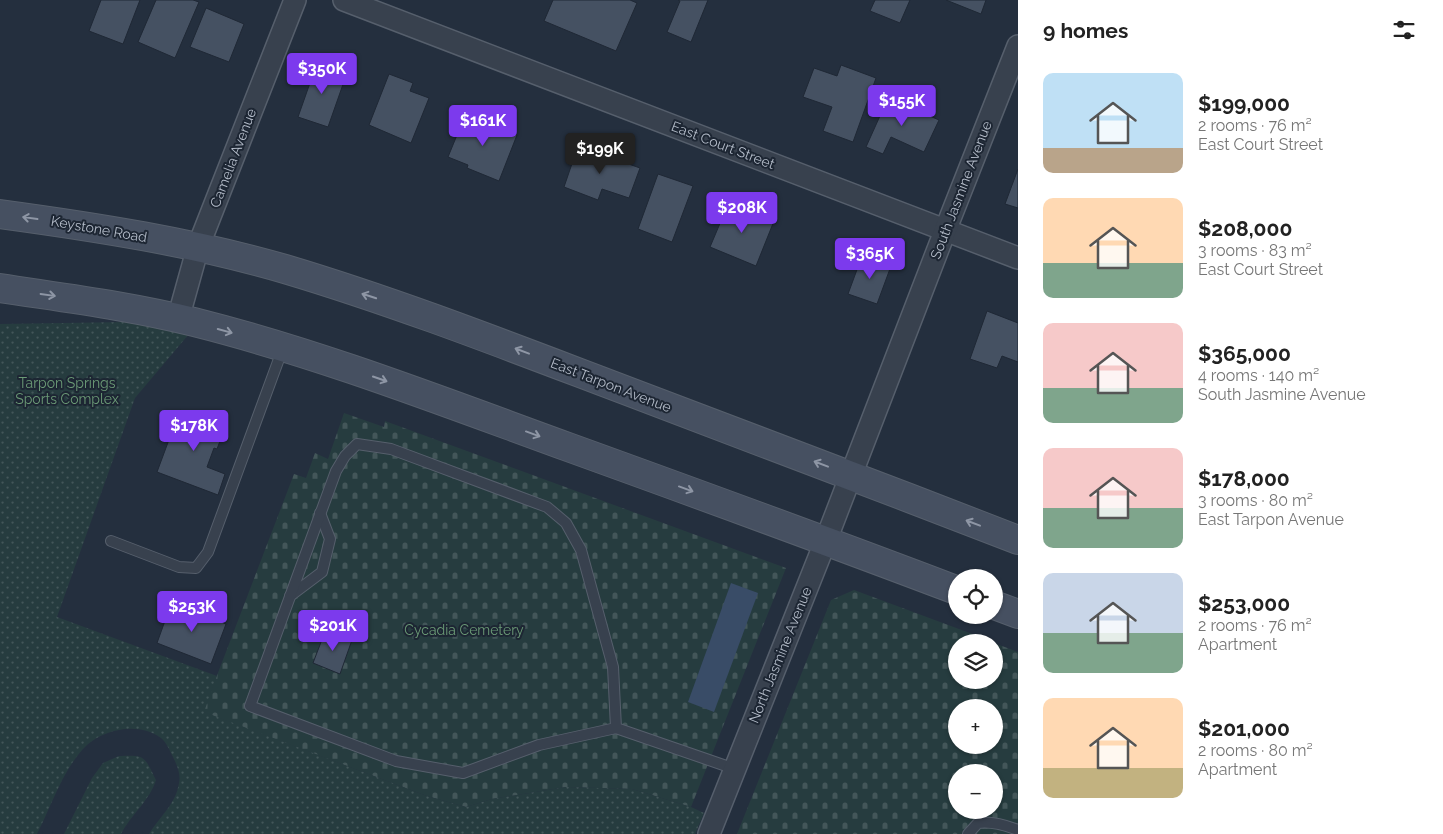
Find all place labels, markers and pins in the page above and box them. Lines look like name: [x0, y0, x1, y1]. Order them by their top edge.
pin: $350K: [287, 52, 357, 95]
pin: $155K: [867, 84, 937, 127]
pin: $161K: [448, 104, 518, 147]
pin: $199K: [565, 132, 635, 175]
pin: $208K: [707, 192, 777, 234]
pin: $365K: [835, 238, 905, 280]
pin: $178K: [159, 410, 229, 452]
pin: $253K: [157, 590, 227, 633]
pin: $201K: [298, 610, 368, 652]

